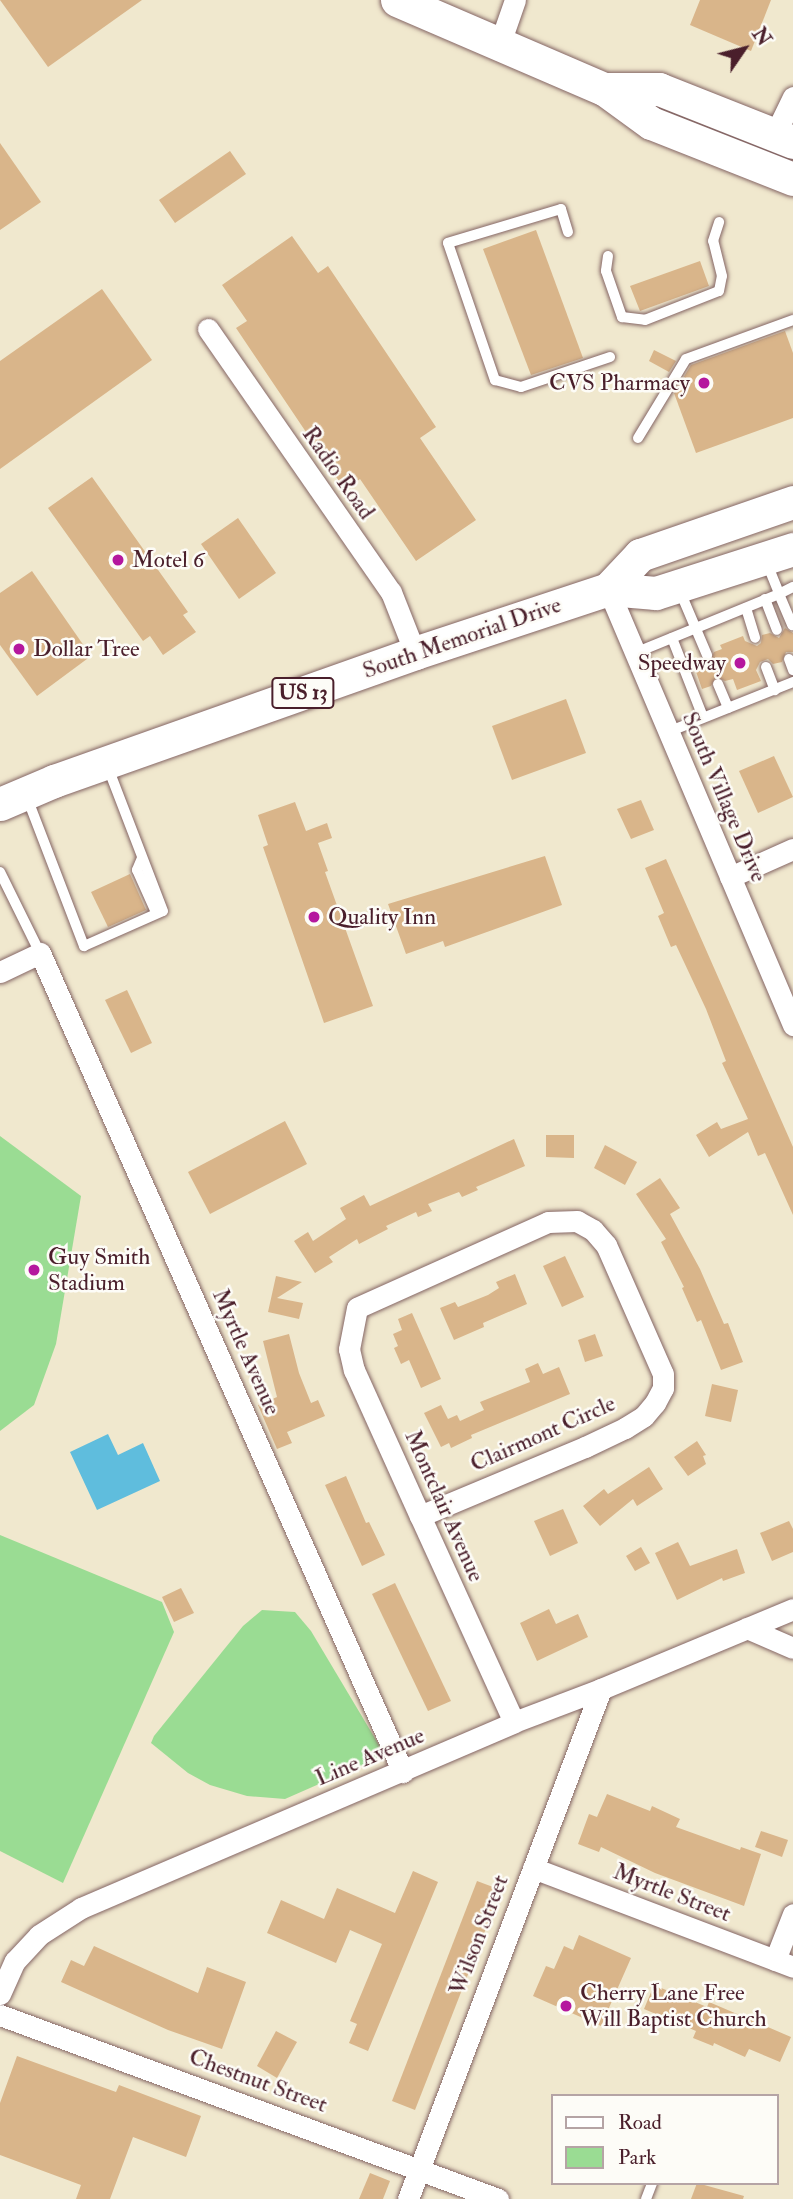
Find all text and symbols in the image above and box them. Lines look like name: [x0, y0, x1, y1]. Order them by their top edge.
north arrow: [709, 14, 779, 84]
text: N: [746, 23, 776, 51]
place label: CVS Pharmacy: [549, 369, 690, 397]
marker: CVS Pharmacy: [696, 375, 712, 391]
street label: Radio Road: [296, 421, 380, 525]
place label: Motel 6: [132, 546, 204, 574]
marker: Motel 6: [110, 552, 126, 568]
street label: South Memorial Drive: [359, 591, 565, 685]
place label: Dollar Tree: [33, 635, 140, 663]
marker: Dollar Tree: [11, 641, 27, 657]
place label: Speedway: [638, 649, 726, 677]
marker: Speedway: [732, 655, 748, 671]
road number: US 13: [270, 676, 336, 710]
street label: South Village Drive: [676, 708, 772, 886]
place label: Quality Inn: [328, 903, 436, 931]
marker: Quality Inn: [306, 909, 322, 925]
place label: Guy Smith Stadium: [48, 1243, 150, 1297]
marker: Guy Smith Stadium: [26, 1262, 42, 1278]
street label: Myrtle Avenue: [206, 1285, 286, 1419]
street label: Clairmont Circle: [466, 1390, 620, 1478]
street label: Montclair Avenue: [398, 1426, 490, 1586]
street label: Line Avenue: [311, 1722, 429, 1792]
street label: Myrtle Street: [609, 1858, 735, 1928]
street label: Wilson Street: [443, 1871, 515, 1999]
place label: Cherry Lane Free Will Baptist Church: [580, 1979, 767, 2033]
marker: Cherry Lane Free Will Baptist Church: [558, 1998, 574, 2014]
street label: Chestnut Street: [185, 2043, 331, 2119]
legend: [552, 2094, 779, 2185]
text: Road: [618, 2109, 662, 2136]
text: Park: [618, 2144, 656, 2171]

